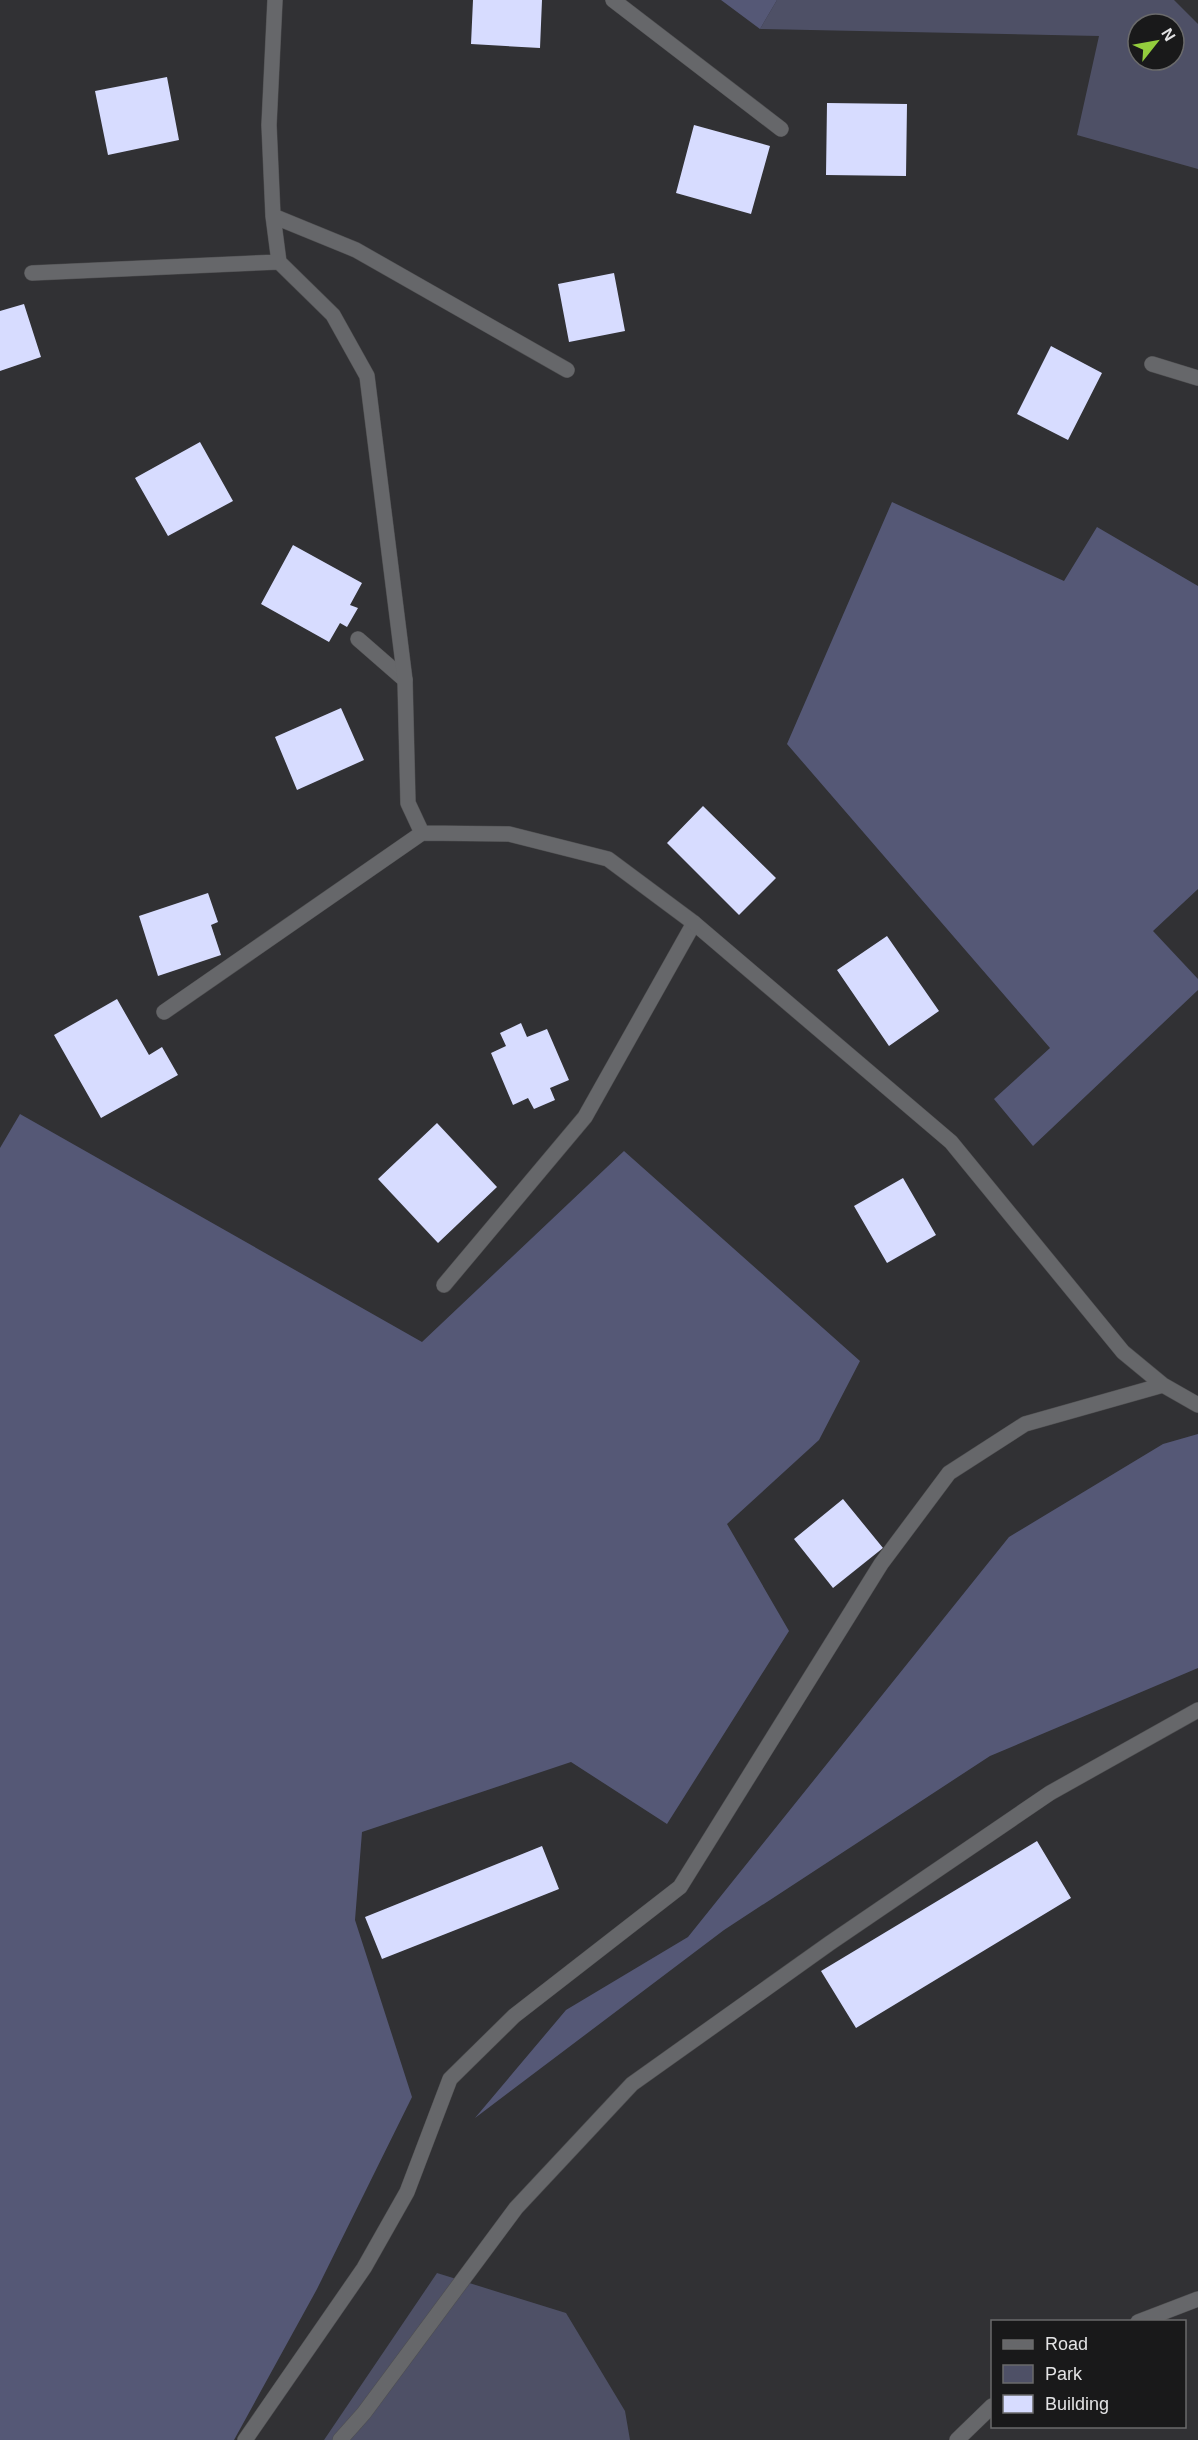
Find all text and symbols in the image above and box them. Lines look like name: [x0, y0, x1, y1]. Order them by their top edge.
north arrow: [1126, 12, 1186, 72]
text: N: [1158, 25, 1179, 44]
legend: [991, 2320, 1186, 2428]
text: Road: [1045, 2334, 1088, 2354]
text: Park: [1045, 2364, 1083, 2384]
text: Building: [1045, 2394, 1109, 2414]

